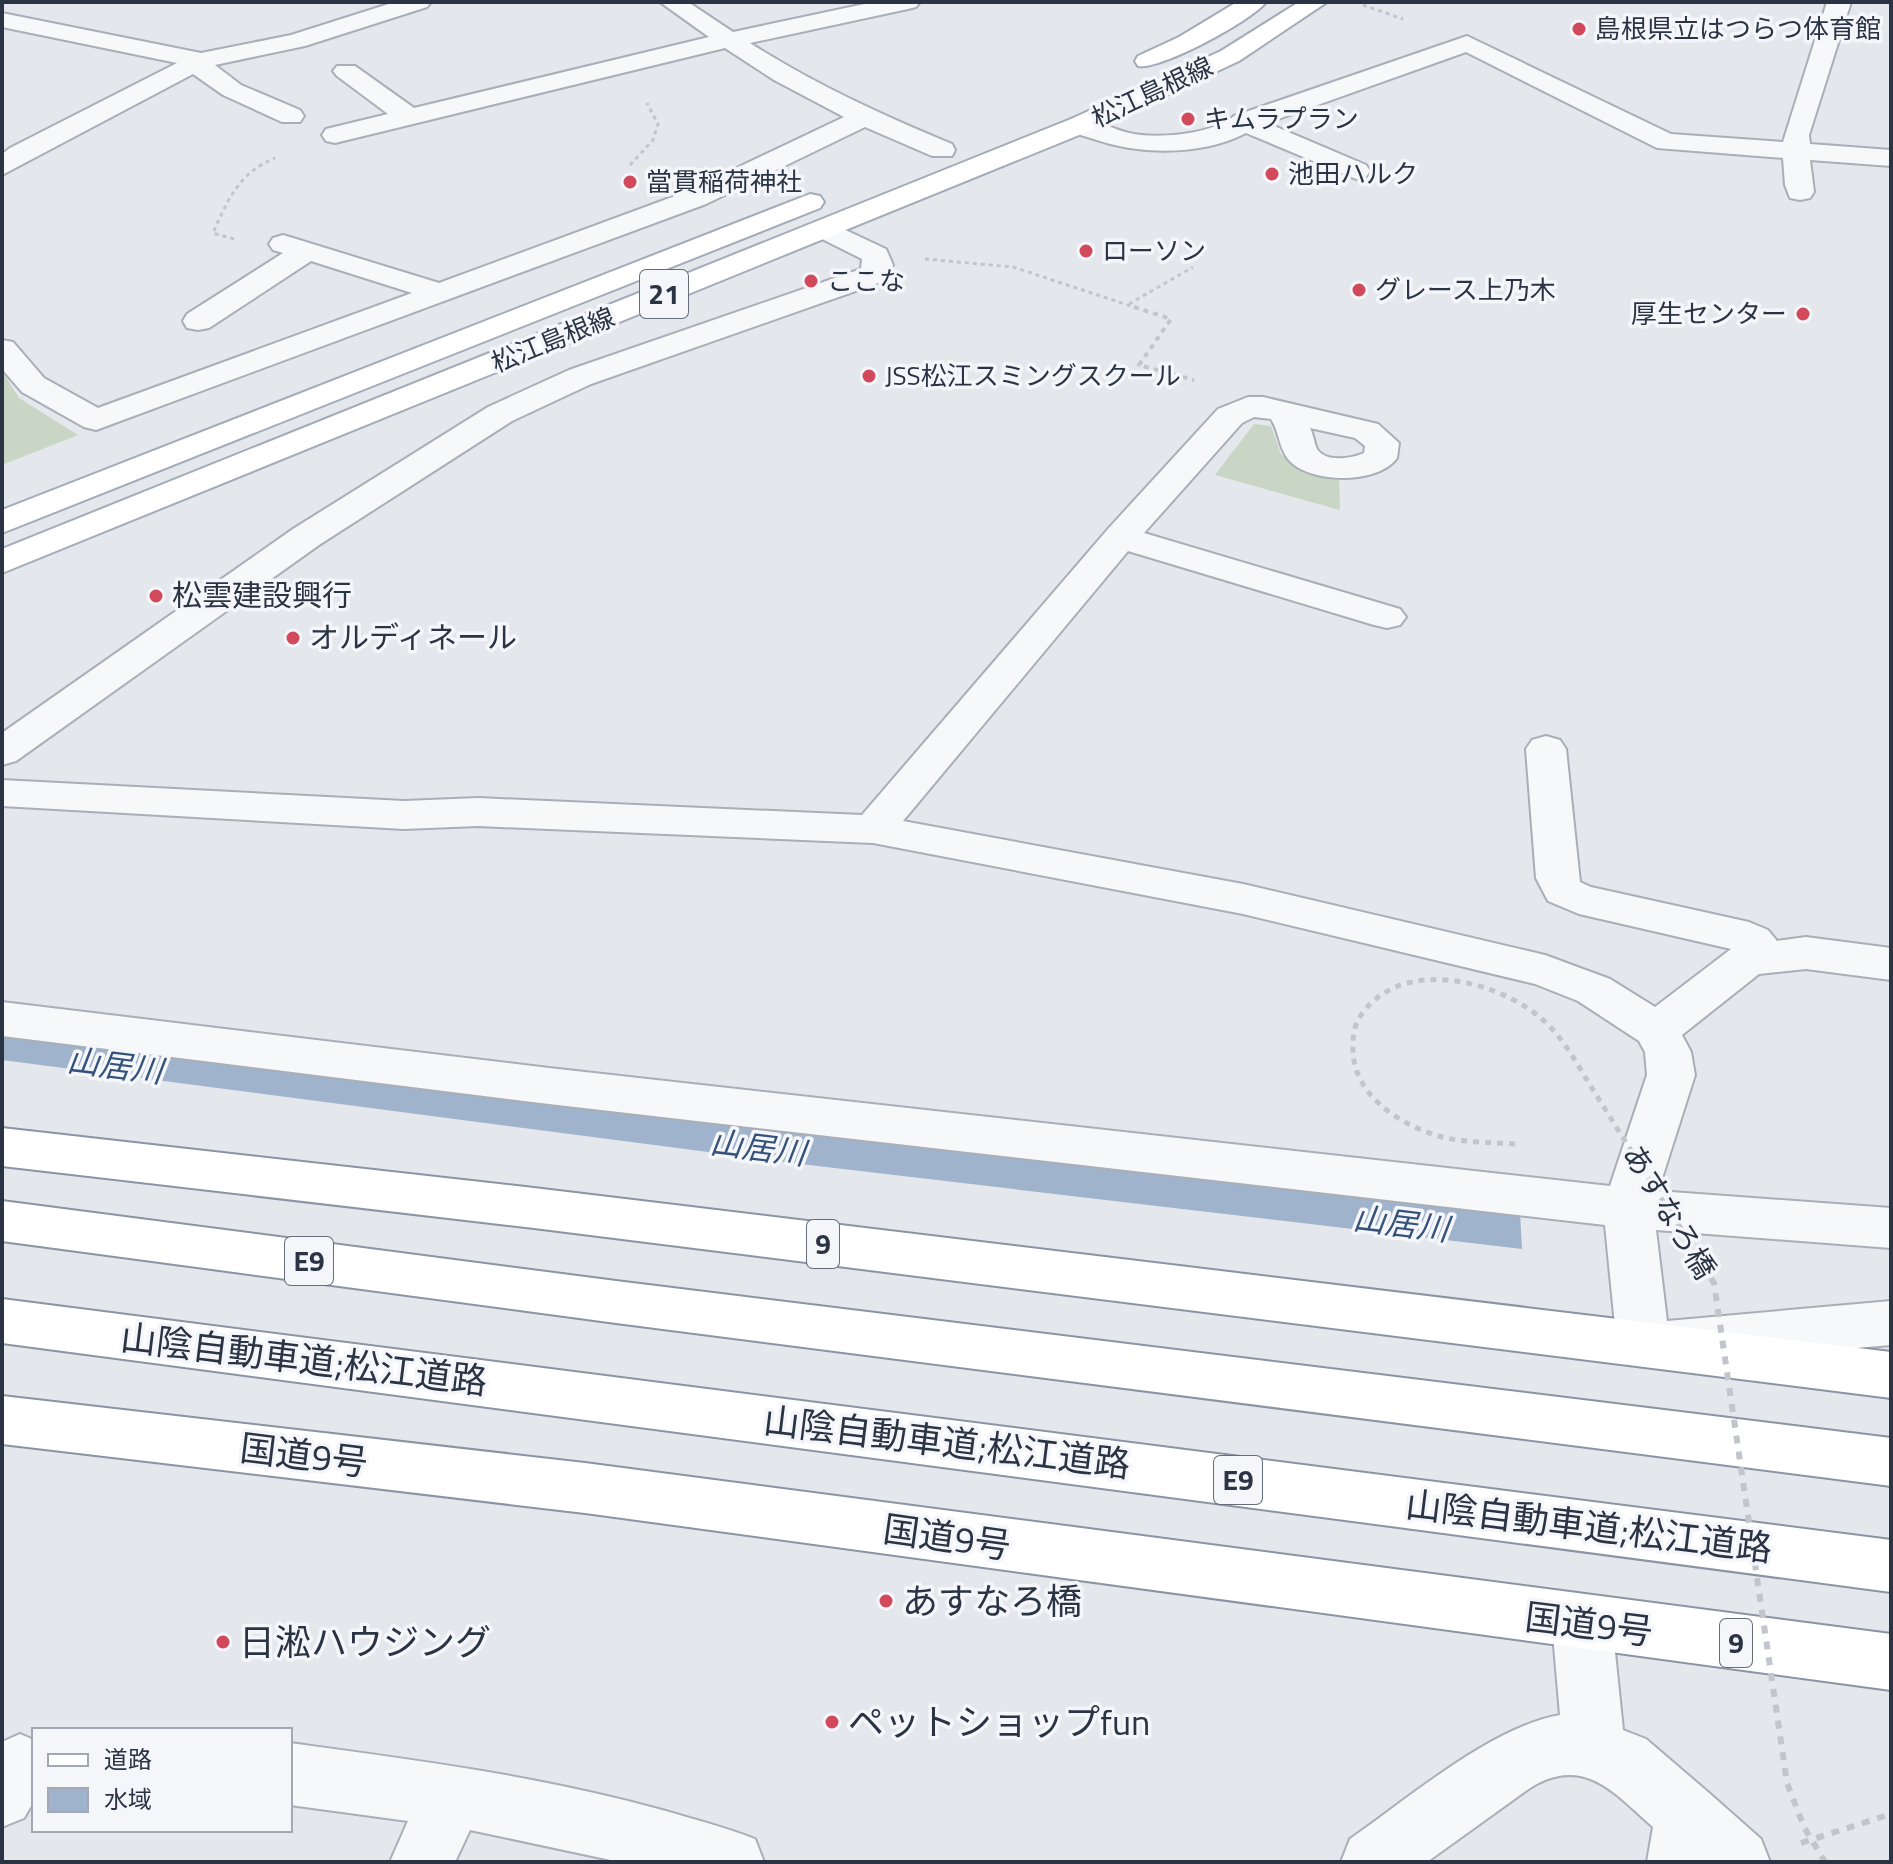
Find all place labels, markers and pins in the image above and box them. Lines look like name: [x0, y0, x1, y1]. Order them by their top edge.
place label: 島根県立はつらつ体育館: [1595, 9, 1881, 48]
marker: 島根県立はつらつ体育館: [1570, 20, 1588, 38]
place label: キムラプラン: [1204, 99, 1359, 138]
marker: キムラプラン: [1179, 110, 1197, 128]
place label: 池田ハルク: [1288, 154, 1418, 193]
place label: 當貫稲荷神社: [646, 162, 802, 201]
marker: 池田ハルク: [1263, 165, 1281, 183]
marker: 當貫稲荷神社: [621, 173, 639, 191]
place label: ローソン: [1102, 231, 1206, 270]
marker: ローソン: [1077, 242, 1095, 260]
place label: ここな: [827, 261, 905, 300]
place label: グレース上乃木: [1375, 270, 1556, 309]
marker: ここな: [802, 272, 820, 290]
marker: グレース上乃木: [1350, 281, 1368, 299]
place label: 厚生センター: [1631, 294, 1787, 333]
marker: 厚生センター: [1794, 305, 1812, 323]
place label: JSS松江スミングスクール: [885, 356, 1181, 395]
marker: JSS松江スミングスクール: [860, 367, 878, 385]
place label: 松雲建設興行: [172, 572, 352, 618]
marker: 松雲建設興行: [147, 587, 165, 605]
place label: オルディネール: [309, 614, 517, 660]
marker: オルディネール: [284, 629, 302, 647]
place label: あすなろ橋: [902, 1573, 1082, 1628]
marker: あすなろ橋: [877, 1592, 895, 1610]
place label: 日淞ハウジング: [239, 1614, 491, 1669]
marker: 日淞ハウジング: [214, 1633, 232, 1651]
place label: ペットショップfun: [848, 1694, 1150, 1749]
marker: ペットショップfun: [823, 1713, 841, 1731]

